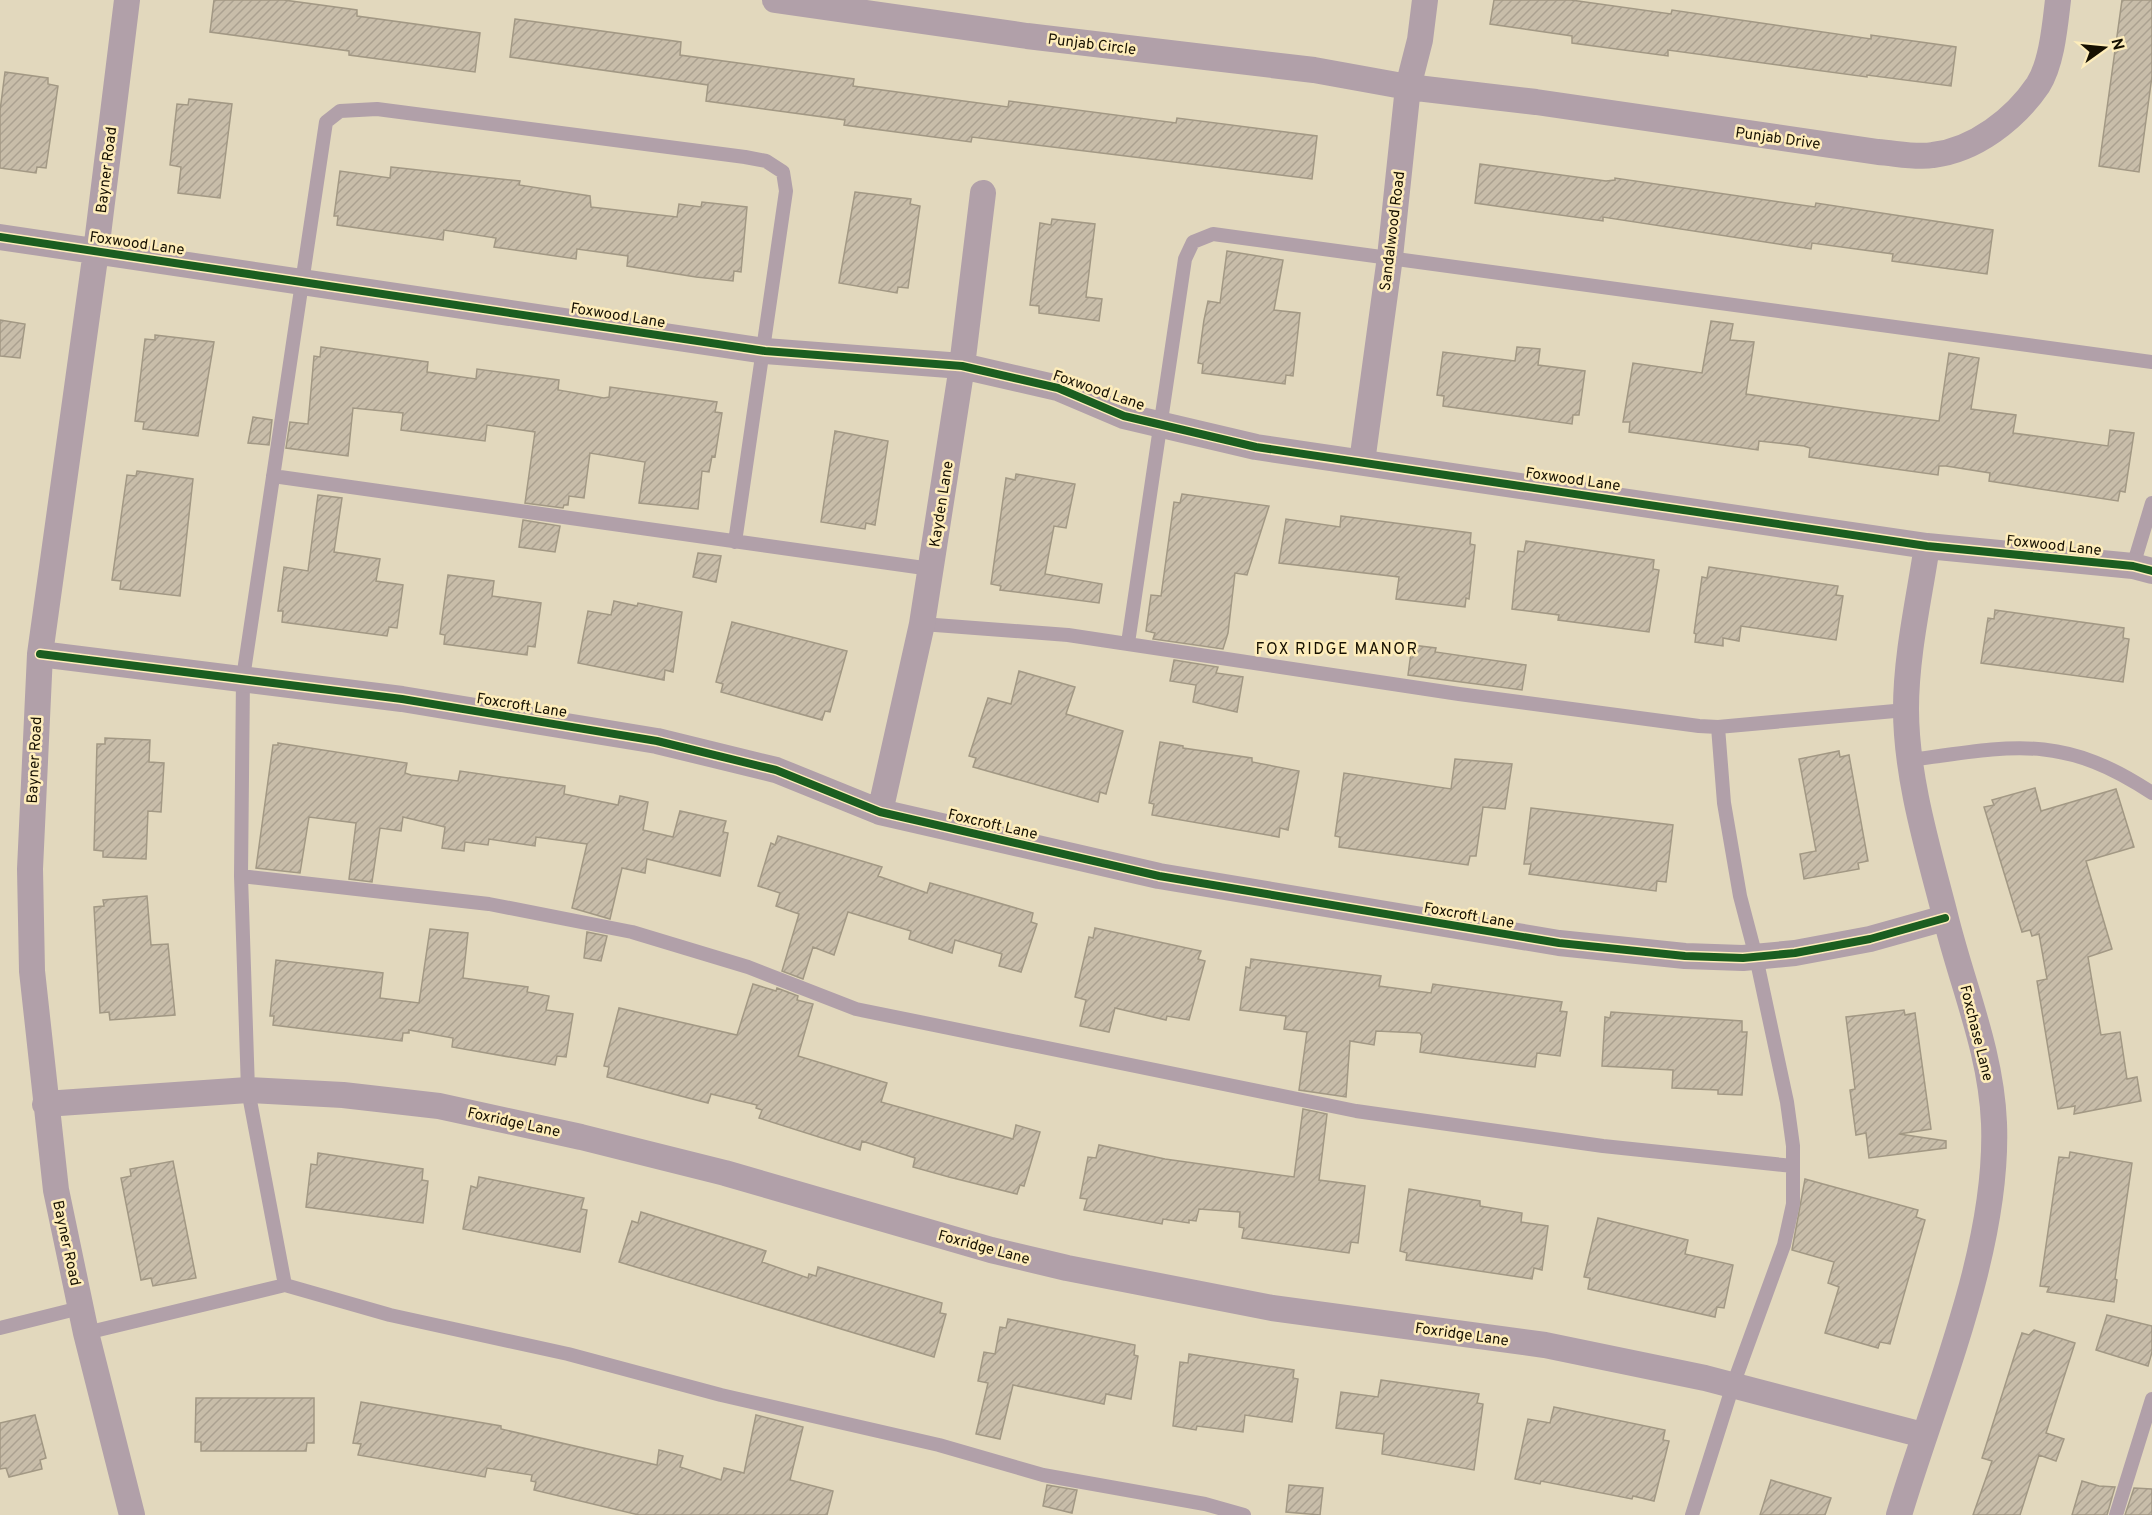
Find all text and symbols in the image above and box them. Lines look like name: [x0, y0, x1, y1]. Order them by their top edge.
north arrow: [2074, 18, 2134, 78]
street label: Punjab Circle: [1047, 31, 1137, 60]
text: N: [2105, 36, 2128, 53]
street label: Punjab Drive: [1734, 124, 1822, 155]
street label: Bayner Road: [93, 126, 122, 214]
street label: Sandalwood Road: [1377, 170, 1410, 292]
street label: Foxwood Lane: [88, 228, 186, 261]
street label: Foxwood Lane: [569, 300, 667, 333]
street label: Foxwood Lane: [1050, 367, 1147, 416]
street label: Kayden Lane: [926, 460, 959, 549]
street label: Foxwood Lane: [1524, 464, 1622, 497]
street label: Foxwood Lane: [2005, 532, 2102, 561]
district label: FOX RIDGE MANOR: [1255, 640, 1419, 660]
street label: Foxcroft Lane: [475, 690, 568, 723]
street label: Bayner Road: [24, 716, 47, 804]
street label: Foxcroft Lane: [946, 806, 1039, 845]
street label: Foxcroft Lane: [1422, 899, 1515, 934]
street label: Foxchase Lane: [1954, 983, 1997, 1083]
street label: Foxridge Lane: [466, 1104, 562, 1143]
street label: Bayner Road: [47, 1199, 84, 1288]
street label: Foxridge Lane: [936, 1227, 1032, 1270]
street label: Foxridge Lane: [1414, 1320, 1510, 1351]

